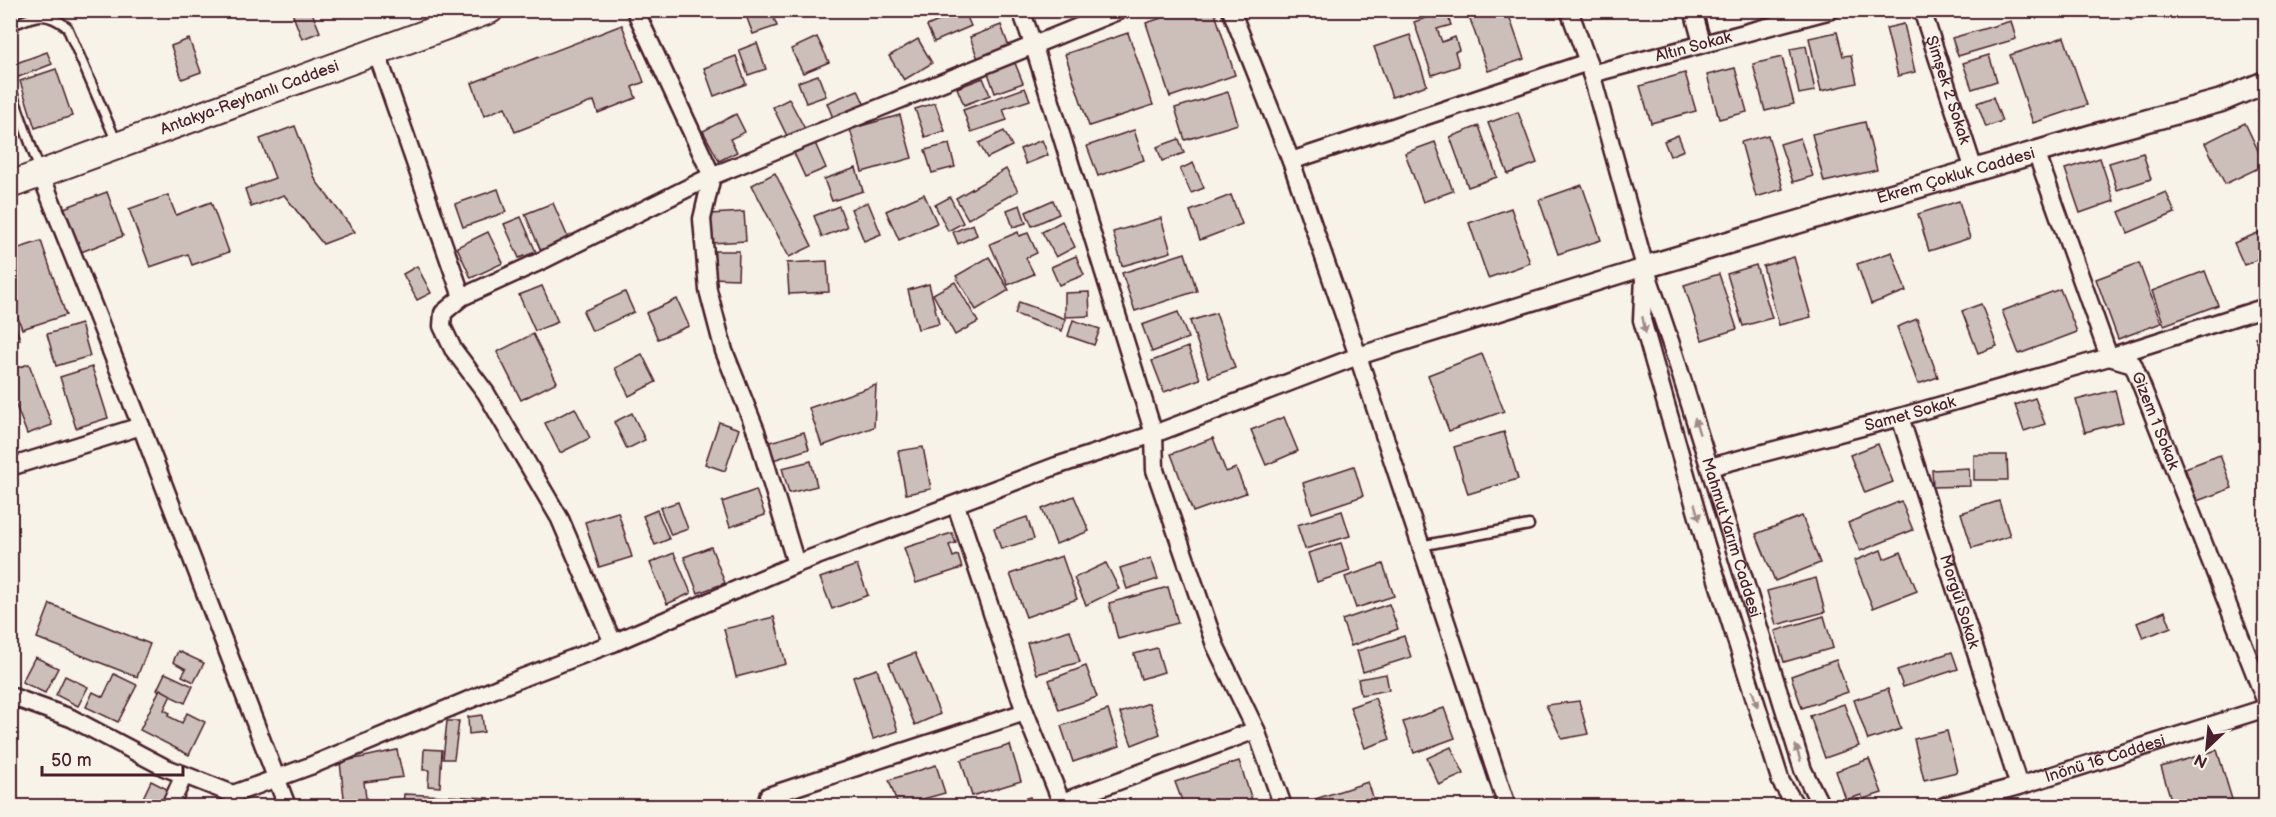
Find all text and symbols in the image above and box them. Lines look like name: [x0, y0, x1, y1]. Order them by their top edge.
street label: Altın Sokak: [1653, 27, 1734, 66]
street label: Şimşek 2 Sokak: [1921, 33, 1975, 147]
street label: Antakya-Reyhanlı Caddesi: [158, 56, 342, 139]
street label: Ekrem Çokluk Caddesi: [1875, 143, 2037, 208]
one-way arrow: [1640, 316, 1649, 335]
street label: Gizem 1 Sokak: [2128, 369, 2183, 473]
street label: Samet Sokak: [1862, 392, 1958, 435]
one-way arrow: [1692, 417, 1701, 435]
street label: Mahmut Yarım Caddesi: [1697, 455, 1765, 620]
one-way arrow: [1692, 503, 1702, 522]
street label: Morgül Sokak: [1936, 552, 1984, 651]
one-way arrow: [1750, 690, 1760, 708]
north arrow: [2177, 718, 2237, 778]
street label: İnönü 16 Caddesi: [2042, 731, 2168, 787]
scale bar: [42, 739, 183, 777]
one-way arrow: [1793, 744, 1802, 762]
text: N: [2192, 749, 2211, 771]
text: 50 m: [51, 750, 92, 771]

